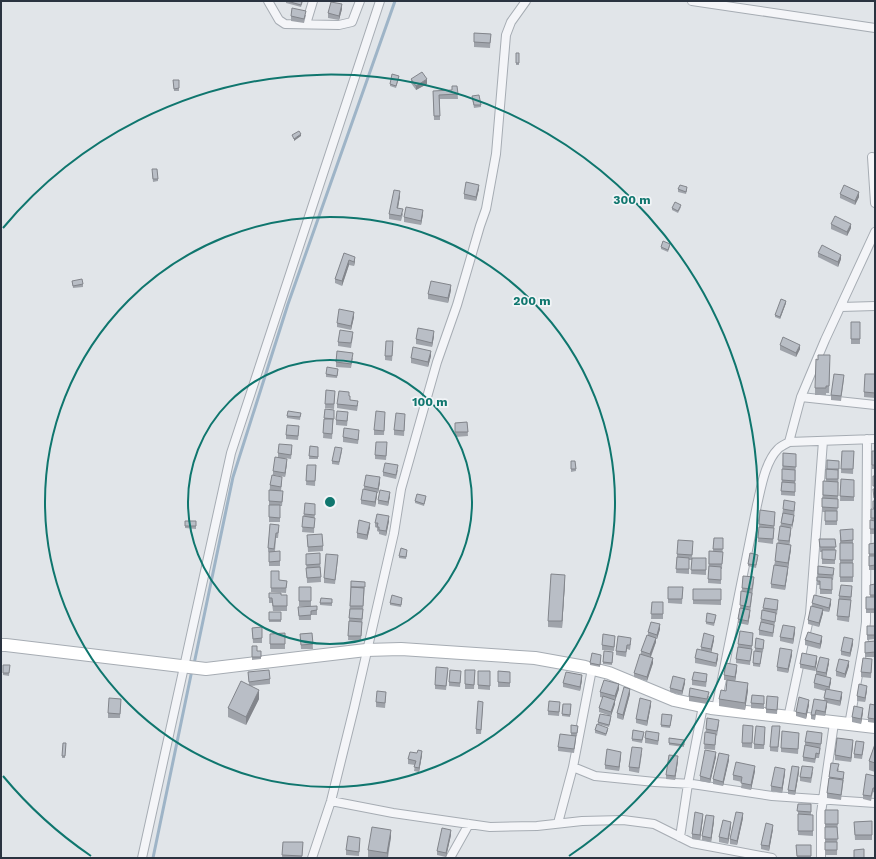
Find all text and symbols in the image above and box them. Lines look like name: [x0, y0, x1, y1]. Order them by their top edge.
text: 300 m: [613, 193, 651, 207]
text: 200 m: [513, 294, 551, 308]
text: 100 m: [412, 395, 448, 409]
centre of rings: [323, 495, 337, 509]

